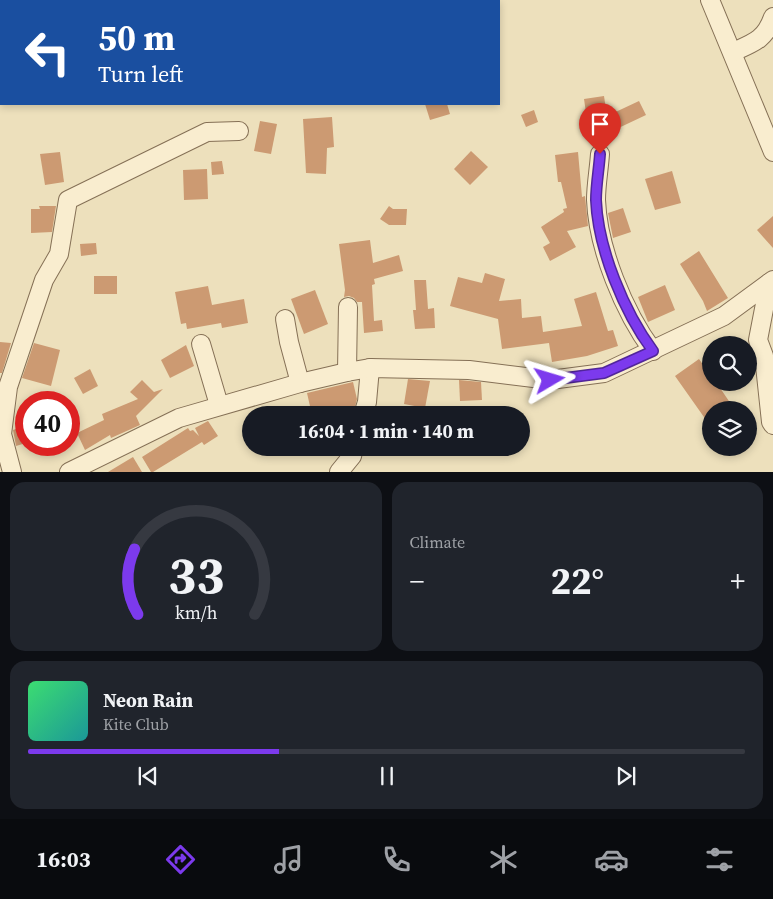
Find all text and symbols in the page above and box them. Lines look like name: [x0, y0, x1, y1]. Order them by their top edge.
text: 50 m: [98, 14, 175, 62]
icon: left: [15, 20, 80, 85]
text: Turn left: [98, 59, 183, 89]
pin: [579, 103, 621, 154]
icon: arrive: [586, 110, 614, 138]
map controls: [702, 336, 757, 456]
button: search: [702, 336, 757, 391]
position arrow: [523, 353, 575, 405]
speed limit sign: 40: [15, 391, 80, 456]
button: layers: [702, 401, 757, 456]
text: 16:04 · 1 min · 140 m: [298, 418, 474, 444]
text: Climate: [410, 531, 465, 553]
text: 33: [168, 539, 224, 610]
text: 22°: [550, 555, 604, 607]
text: −: [410, 562, 424, 600]
text: +: [730, 562, 745, 600]
text: km/h: [174, 600, 217, 625]
text: Neon Rain: [103, 687, 193, 713]
text: Kite Club: [103, 713, 169, 735]
icon: previous: [134, 762, 162, 790]
icon: pause: [373, 762, 401, 790]
icon: next: [612, 762, 640, 790]
icon: directions: [163, 842, 198, 877]
icon: music: [271, 842, 306, 877]
icon: phone: [379, 842, 414, 877]
icon: climate: [486, 842, 521, 877]
icon: car: [594, 842, 629, 877]
icon: filters: [702, 842, 737, 877]
text: 16:03: [36, 844, 91, 874]

